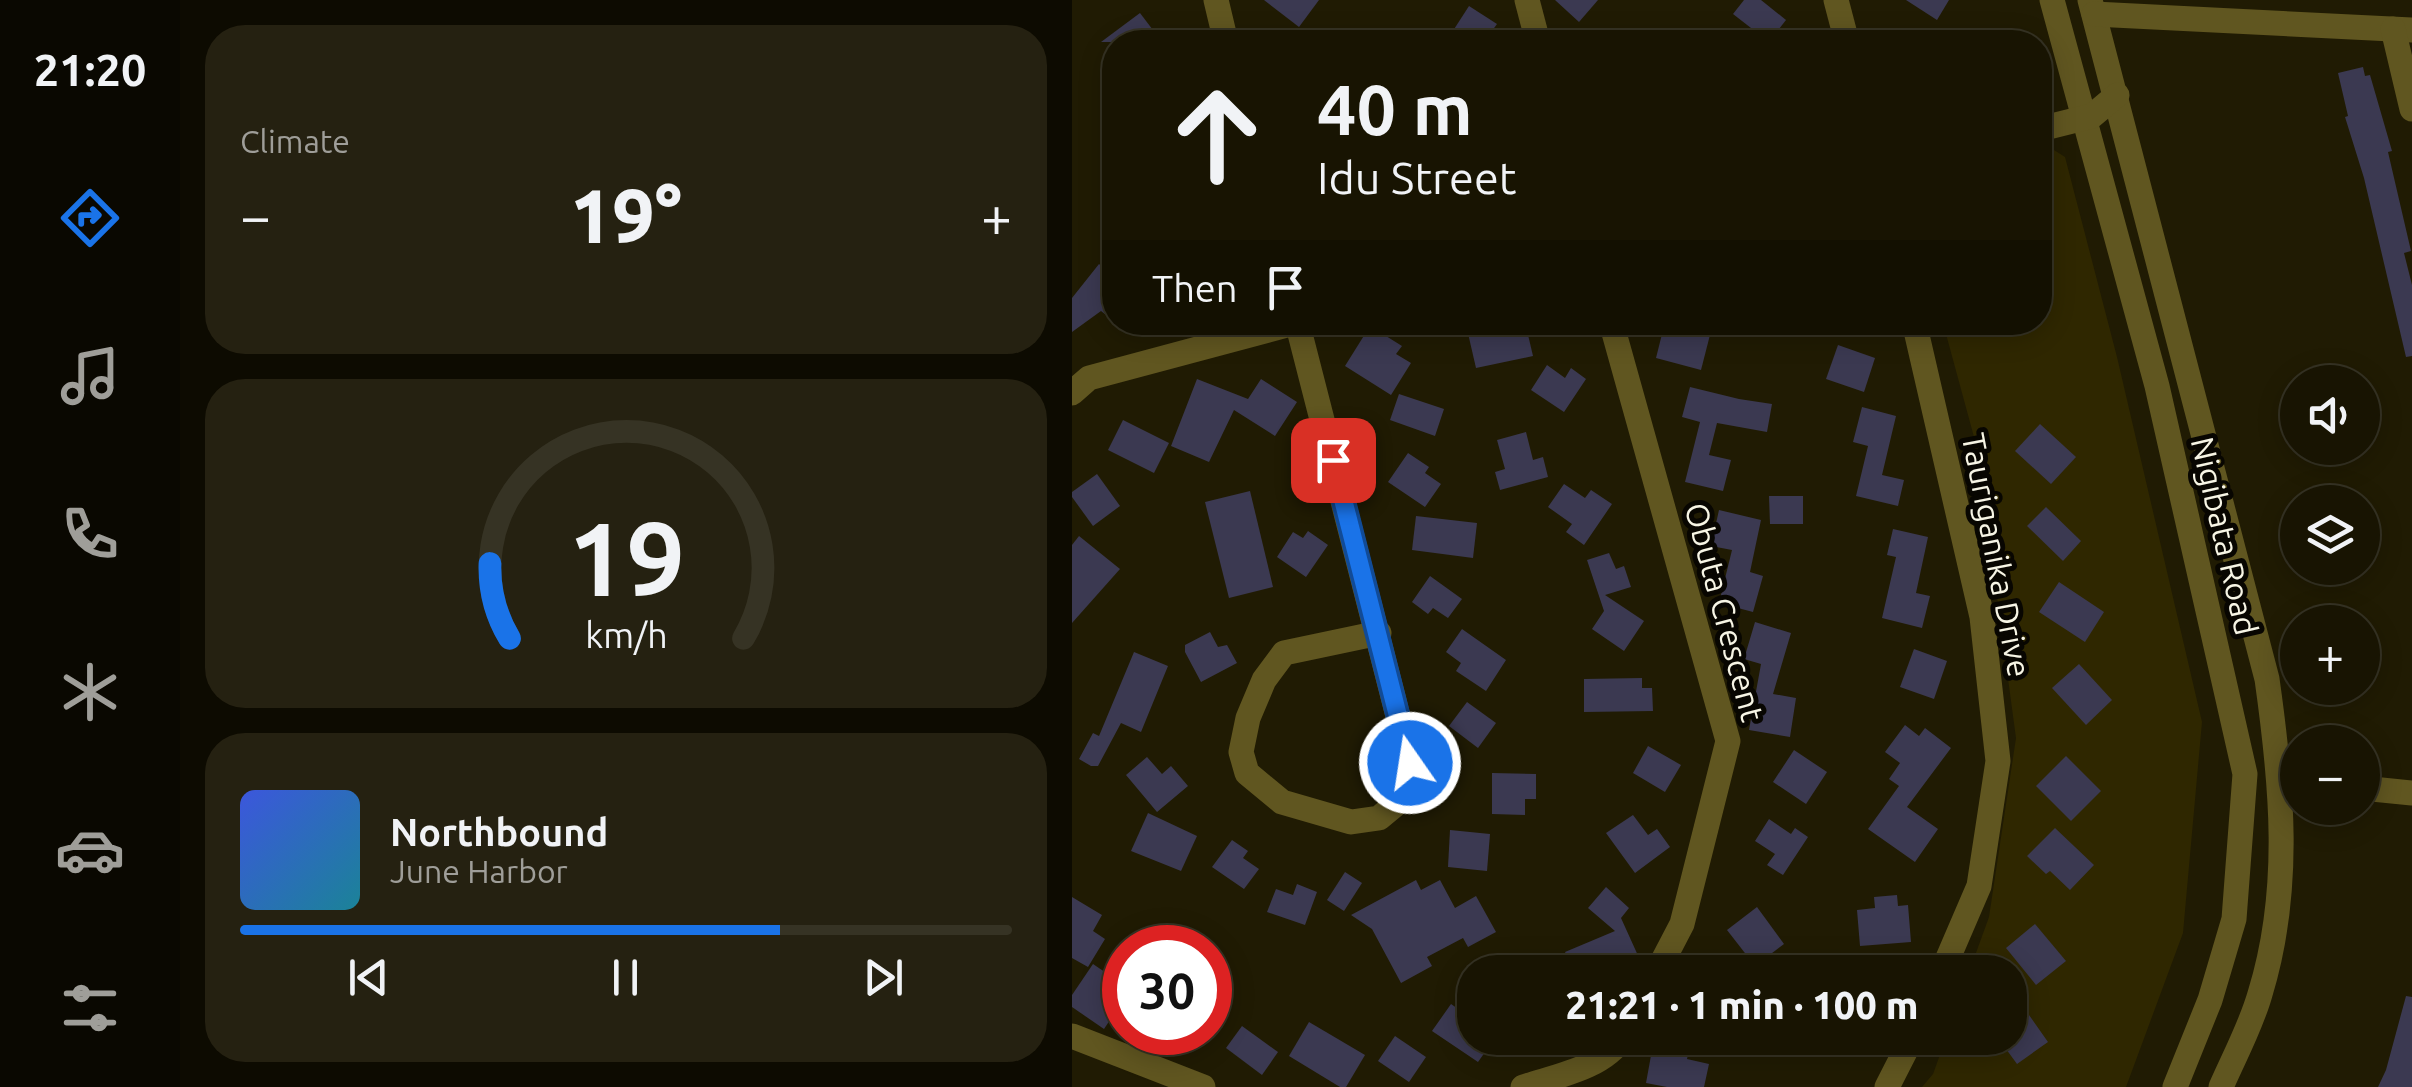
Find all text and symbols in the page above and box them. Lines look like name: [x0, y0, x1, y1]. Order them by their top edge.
text: 21:20: [34, 44, 146, 95]
icon: ahead: [1152, 70, 1282, 200]
text: 40 m: [1317, 70, 1473, 148]
text: Climate: [240, 123, 350, 159]
text: Idu Street: [1317, 152, 1517, 203]
text: 19°: [570, 173, 682, 257]
icon: directions: [55, 183, 125, 253]
text: −: [240, 185, 271, 246]
text: +: [981, 185, 1012, 246]
icon: arrive: [1258, 260, 1313, 315]
text: Then: [1152, 267, 1238, 309]
icon: music: [55, 341, 125, 411]
map controls: [2280, 365, 2380, 825]
button: sound: [2280, 365, 2380, 465]
pin: [1291, 418, 1376, 503]
street label: Tauriganika Drive: [1956, 430, 2038, 680]
icon: arrive: [1306, 433, 1361, 488]
street label: Nigibata Road: [2185, 434, 2265, 638]
button: layers: [2280, 485, 2380, 585]
icon: phone: [55, 499, 125, 569]
text: 19: [567, 499, 685, 616]
street label: Obuta Crescent: [1679, 499, 1772, 726]
button: +: [2280, 605, 2380, 705]
text: km/h: [585, 615, 667, 655]
icon: climate: [55, 657, 125, 727]
position arrow: [1358, 711, 1462, 815]
button: −: [2280, 725, 2380, 825]
text: Northbound: [390, 811, 608, 853]
icon: car: [55, 815, 125, 885]
text: June Harbor: [390, 853, 568, 889]
speed limit sign: 30: [1102, 925, 1232, 1055]
icon: previous: [341, 950, 396, 1005]
icon: pause: [598, 950, 653, 1005]
icon: next: [856, 950, 911, 1005]
icon: filters: [55, 973, 125, 1043]
text: 21:21 · 1 min · 100 m: [1565, 984, 1919, 1026]

